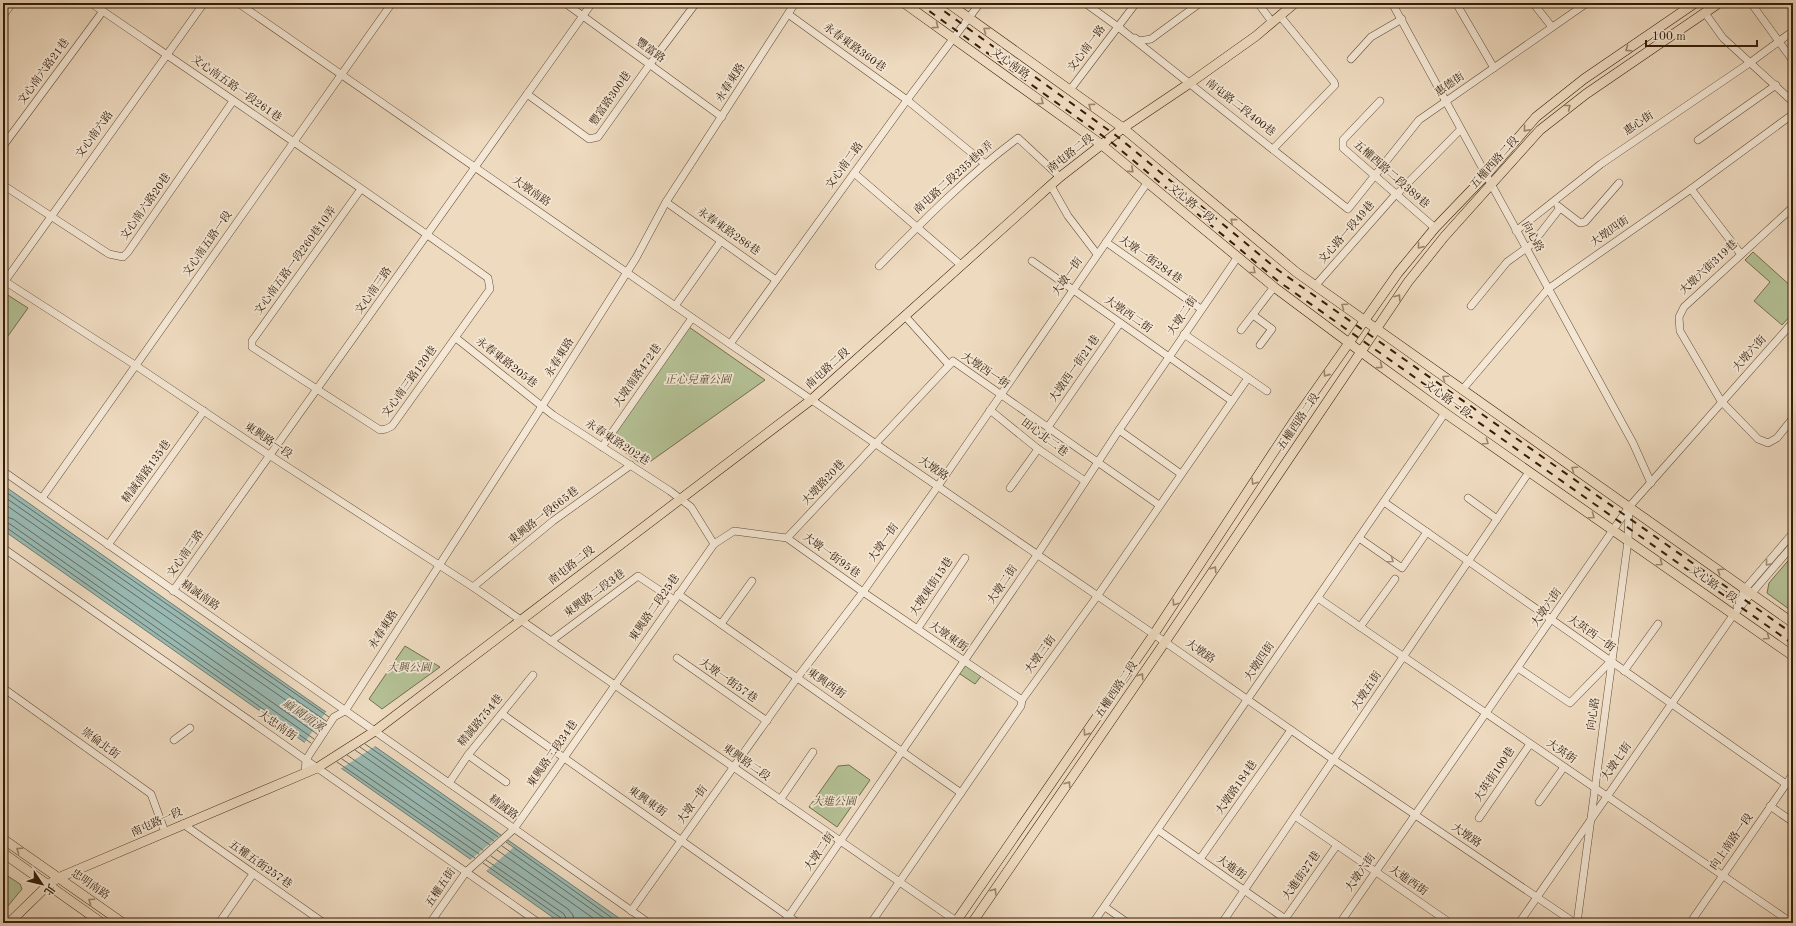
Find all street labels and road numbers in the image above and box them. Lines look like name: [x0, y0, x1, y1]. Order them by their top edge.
street label: 永春東路360巷: [821, 20, 888, 74]
street label: 文心南一路: [1064, 23, 1108, 74]
street label: 豐富路: [633, 35, 668, 65]
street label: 文心南六路21巷: [15, 36, 72, 107]
street label: 文心南路: [989, 45, 1032, 81]
street label: 文心南五路一段261巷: [189, 52, 284, 124]
street label: 永春東路: [713, 60, 748, 104]
street label: 豐富路300巷: [587, 69, 634, 128]
street label: 惠德街: [1432, 69, 1467, 99]
street label: 南屯路二段400巷: [1203, 76, 1278, 139]
street label: 文心南六路: [73, 108, 116, 160]
street label: 惠心街: [1621, 109, 1656, 138]
street label: 南屯路二段: [1045, 131, 1096, 175]
street label: 五權西路二段: [1467, 133, 1521, 191]
street label: 南屯路二段235巷9弄: [911, 138, 996, 216]
street label: 五權西路二段389巷: [1351, 138, 1432, 211]
street label: 文心南二路: [823, 139, 866, 191]
street label: 文心南六路20巷: [117, 170, 173, 242]
street label: 大墩南路: [510, 173, 553, 209]
street label: 文心路一段: [1166, 181, 1217, 226]
street label: 文心路一段49巷: [1316, 198, 1377, 266]
street label: 文心南五路一段260巷10弄: [251, 204, 339, 317]
street label: 永春東路286巷: [694, 205, 763, 258]
street label: 文心南五路一段: [180, 208, 235, 279]
street label: 大墩四街: [1588, 213, 1631, 249]
street label: 向心路: [1519, 219, 1547, 254]
street label: 大墩一街284巷: [1116, 233, 1185, 286]
street label: 大墩六街319巷: [1677, 237, 1740, 297]
street label: 大墩一街: [1049, 255, 1085, 298]
street label: 文心南三路: [352, 264, 394, 317]
street label: 大墩西二街: [1102, 293, 1155, 335]
street label: 大墩二街: [1164, 294, 1200, 337]
street label: 大墩西一街21巷: [1046, 332, 1102, 404]
street label: 大墩六街: [1730, 333, 1769, 374]
street label: 永春東路205巷: [473, 334, 540, 390]
street label: 永春東路: [542, 335, 576, 380]
street label: 大墩南路472巷: [611, 341, 664, 410]
street label: 文心南三路120巷: [379, 343, 439, 420]
street label: 南屯路二段: [803, 345, 852, 391]
street label: 大墩西一街: [959, 349, 1012, 391]
street label: 文心路一段: [1422, 378, 1474, 421]
street label: 五權西路二段: [1274, 390, 1322, 452]
street label: 田心北二巷: [1019, 415, 1070, 459]
street label: 永春東路202巷: [583, 417, 652, 468]
street label: 東興路一段: [242, 419, 295, 461]
street label: 精誠南路135巷: [119, 438, 173, 505]
street label: 大墩路: [916, 454, 951, 483]
street label: 大墩路20巷: [799, 457, 847, 508]
street label: 東興路一段665巷: [506, 484, 581, 547]
street label: 大墩一街: [865, 521, 901, 564]
street label: 文心南三路: [164, 527, 206, 580]
street label: 大墩一街95巷: [800, 530, 863, 580]
street label: 南屯路二段: [546, 543, 597, 587]
street label: 大墩東街15巷: [907, 555, 956, 618]
street label: 大墩二街: [984, 563, 1020, 606]
street label: 文心路一段: [1687, 563, 1740, 605]
street label: 東興路二段3巷: [561, 567, 628, 620]
street label: 東興路二段25巷: [626, 571, 682, 643]
street label: 精誠南路: [179, 577, 222, 613]
street label: 大墩六街: [1528, 586, 1564, 629]
street label: 永春東路: [366, 607, 401, 651]
street label: 大英西一街: [1565, 612, 1618, 654]
street label: 大墩東街: [927, 618, 970, 654]
street label: 大墩三街: [1022, 633, 1058, 676]
street label: 大墩路: [1183, 636, 1218, 666]
street label: 大墩四街: [1241, 640, 1277, 683]
street label: 大墩一街57巷: [697, 655, 760, 705]
street label: 五權西路二段: [1092, 658, 1140, 720]
street label: 東興西街: [805, 665, 848, 701]
street label: 大墩五街: [1348, 669, 1384, 712]
street label: 精誠路754巷: [455, 692, 505, 749]
street label: 向心路: [1584, 697, 1602, 731]
street label: 大忠南街: [256, 707, 299, 743]
street label: 東興路二段34巷: [524, 717, 580, 789]
street label: 崇倫北街: [79, 725, 122, 761]
street label: 大英街: [1544, 737, 1579, 766]
street label: 大墩七街: [1598, 740, 1634, 783]
street label: 東興路二段: [720, 741, 773, 783]
street label: 大英街100巷: [1471, 745, 1517, 804]
street label: 大墩路184巷: [1213, 758, 1260, 817]
street label: 東興東街: [626, 783, 669, 819]
street label: 大墩一街: [674, 783, 710, 826]
street label: 精誠路: [486, 792, 521, 822]
street label: 南屯路一段: [129, 805, 184, 839]
street label: 向上南路一段: [1707, 811, 1755, 872]
street label: 大墩路: [1449, 821, 1484, 850]
street label: 大墩二街: [801, 830, 837, 873]
street label: 五權五街257巷: [226, 838, 295, 891]
street label: 大進街27巷: [1280, 848, 1323, 902]
street label: 大墩六街: [1342, 851, 1378, 894]
street label: 大進街: [1214, 852, 1249, 882]
street label: 大進西街: [1387, 862, 1430, 898]
street label: 忠明南路: [69, 866, 112, 902]
street label: 五權五街: [422, 866, 458, 909]

